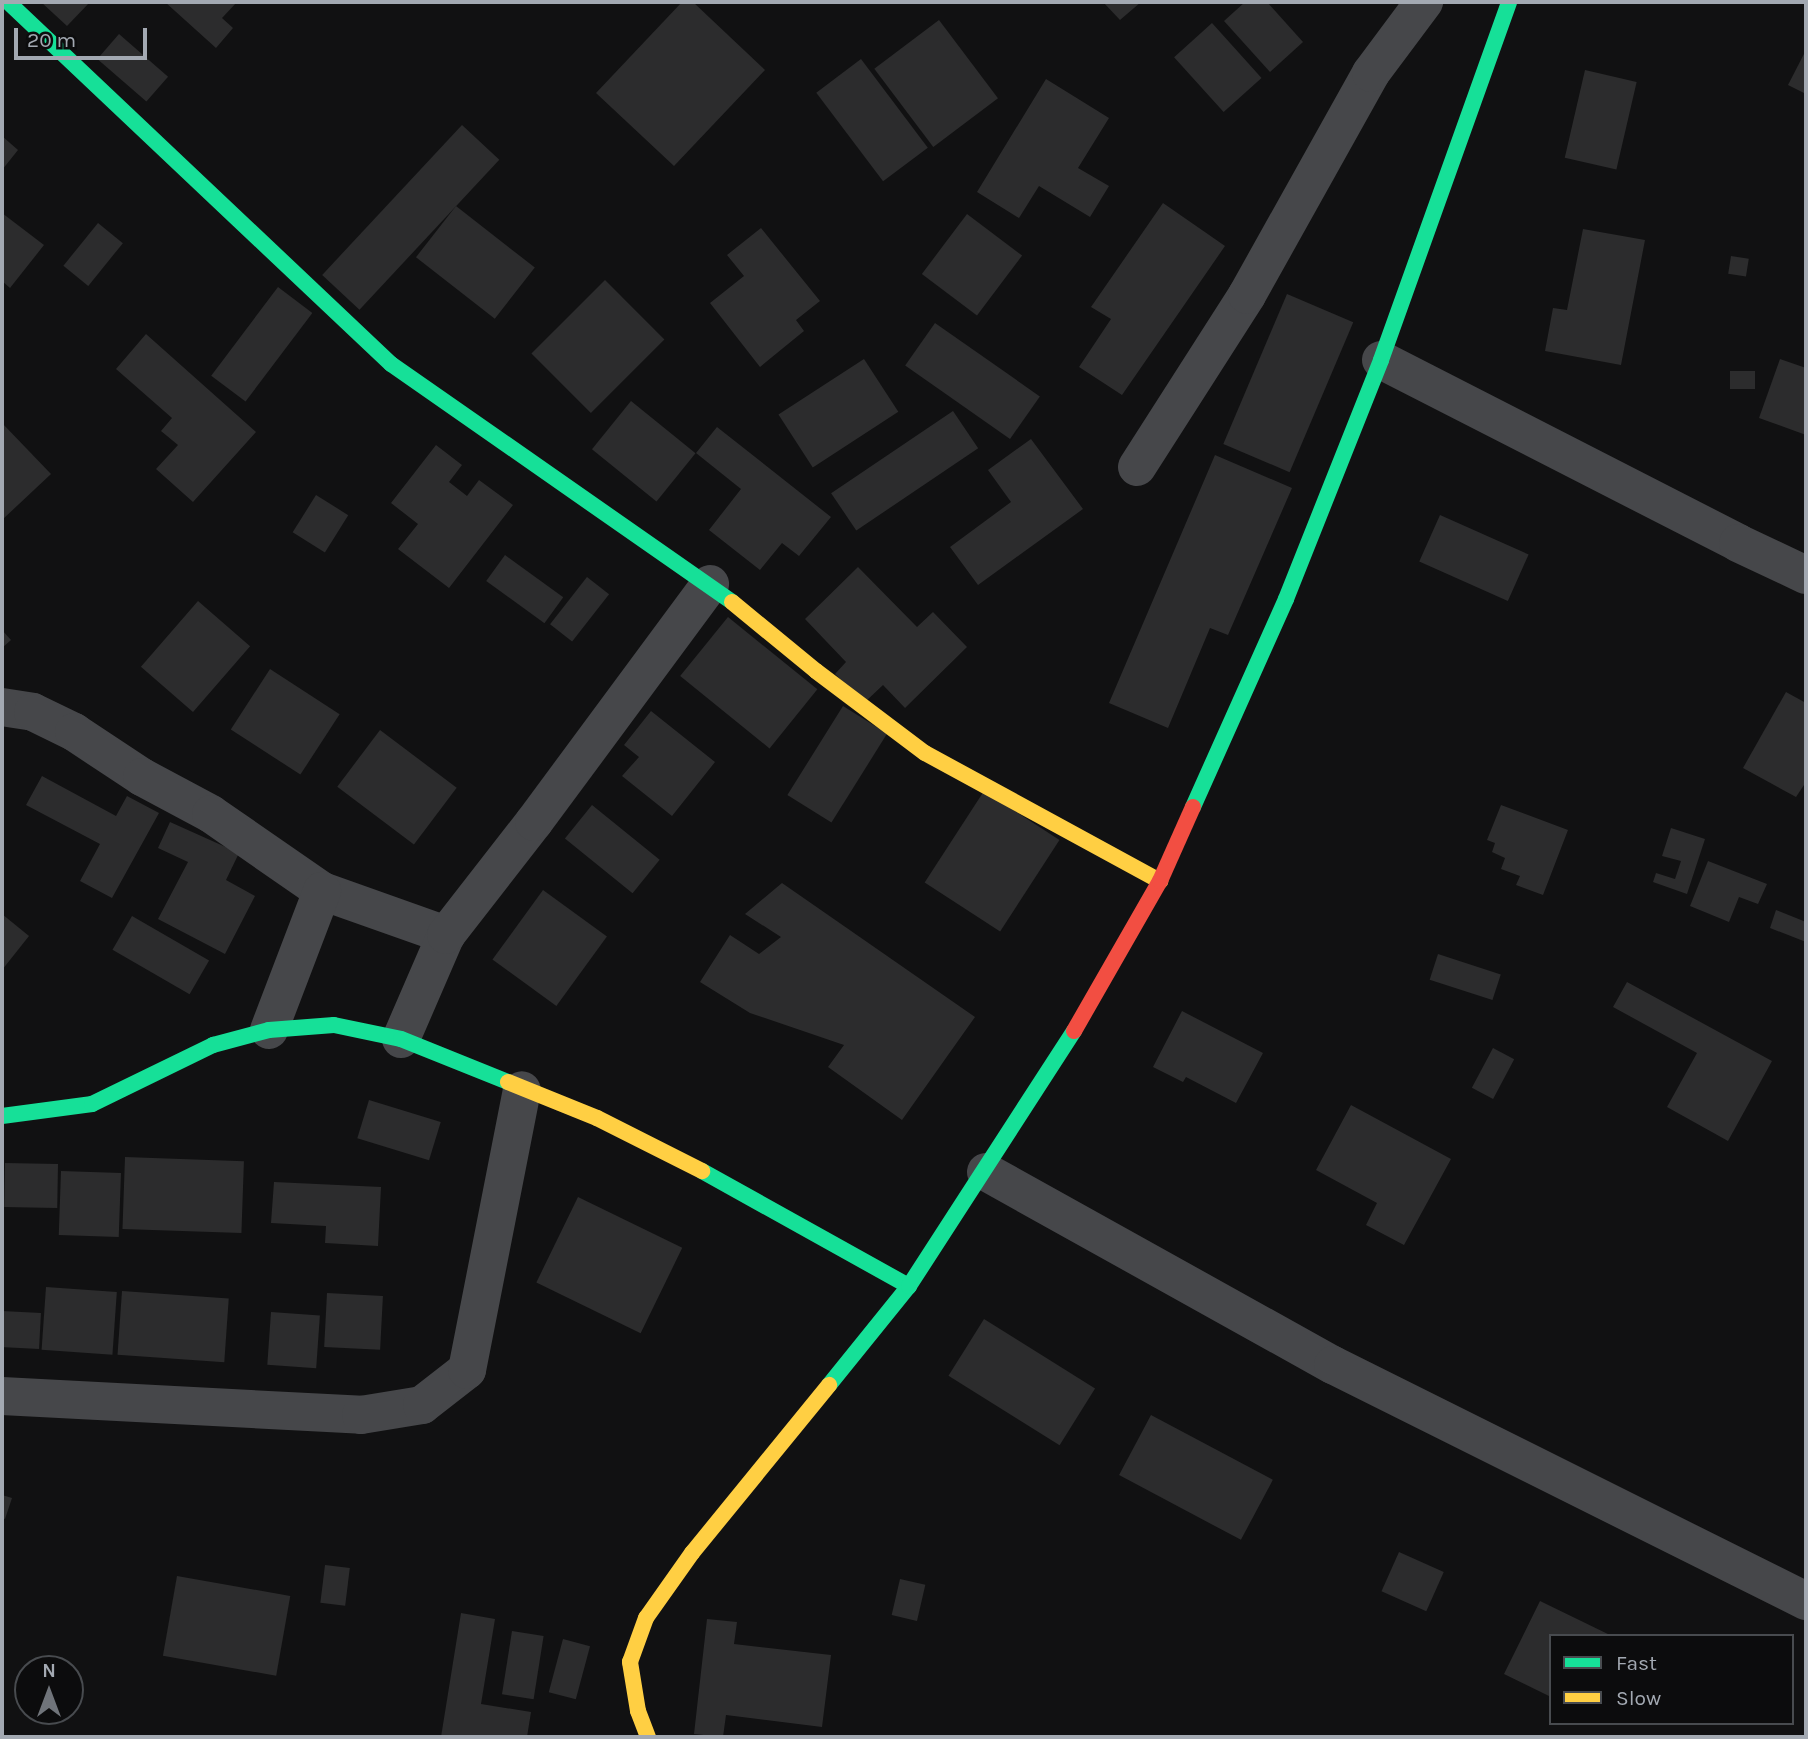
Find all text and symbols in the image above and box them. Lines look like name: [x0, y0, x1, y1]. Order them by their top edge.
scale bar: [18, 14, 150, 58]
text: 20 m: [27, 28, 76, 52]
legend: [1549, 1634, 1794, 1725]
text: Fast: [1616, 1651, 1657, 1675]
north arrow: [14, 1655, 84, 1725]
text: N: [42, 1660, 56, 1682]
text: Slow: [1616, 1686, 1661, 1710]

